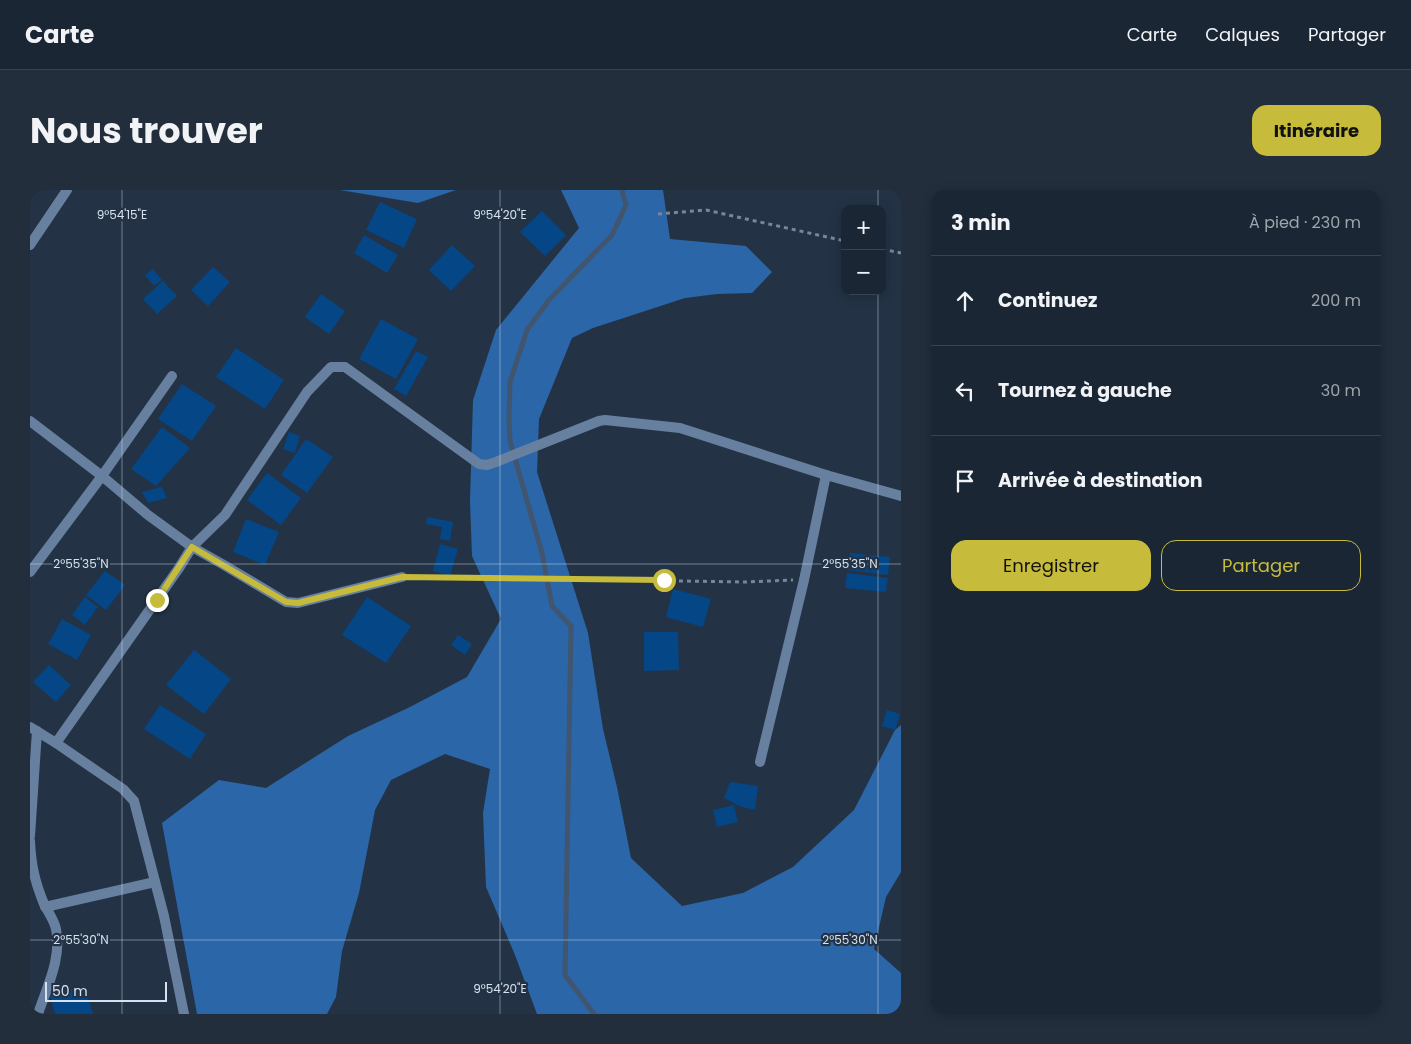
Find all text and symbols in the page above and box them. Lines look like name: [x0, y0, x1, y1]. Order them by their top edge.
text: Carte: [25, 18, 94, 51]
text: Carte: [1127, 22, 1177, 47]
text: Calques: [1205, 22, 1280, 47]
text: Partager: [1308, 22, 1386, 47]
button: Itinéraire: [1252, 105, 1381, 156]
text: Nous trouver: [30, 106, 263, 155]
map controls: [841, 205, 886, 295]
button: +: [841, 205, 886, 250]
text: 9°54'15"E: [97, 206, 147, 223]
text: 9°54'20"E: [473, 206, 527, 223]
text: 3 min: [951, 208, 1011, 237]
text: À pied · 230 m: [1249, 211, 1361, 234]
button: −: [841, 250, 886, 295]
icon: ahead: [951, 287, 979, 315]
text: Continuez: [998, 287, 1097, 314]
text: 200 m: [1311, 289, 1361, 312]
icon: left: [951, 377, 979, 405]
text: Tournez à gauche: [998, 377, 1172, 404]
text: 30 m: [1321, 379, 1361, 402]
icon: arrive: [951, 467, 979, 495]
text: Arrivée à destination: [998, 467, 1203, 494]
button: Enregistrer: [951, 540, 1151, 591]
button: Partager: [1161, 540, 1361, 591]
text: 2°55'35"N: [53, 555, 109, 572]
text: 2°55'35"N: [822, 555, 878, 572]
route start: [653, 569, 676, 592]
route end: [146, 589, 169, 612]
text: 2°55'30"N: [53, 931, 109, 948]
text: 2°55'30"N: [822, 931, 878, 948]
scale bar: [45, 979, 168, 1002]
text: 9°54'20"E: [473, 980, 527, 997]
text: 50 m: [52, 981, 88, 1001]

